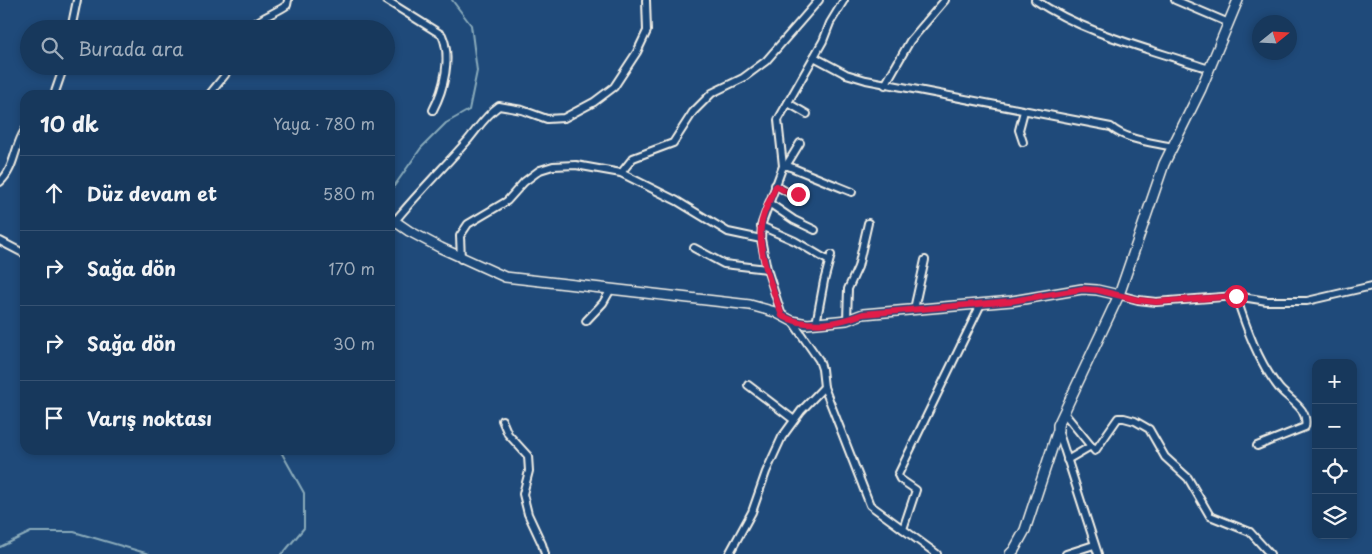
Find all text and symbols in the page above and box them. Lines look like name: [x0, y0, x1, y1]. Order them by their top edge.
north arrow: [1252, 15, 1297, 60]
search box: [20, 20, 395, 75]
icon: search: [38, 34, 66, 62]
text: Burada ara: [78, 34, 183, 62]
text: 10 dk: [40, 107, 99, 139]
text: Yaya · 780 m: [273, 111, 375, 135]
icon: ahead: [40, 179, 68, 207]
text: Düz devam et: [87, 179, 217, 207]
text: 580 m: [323, 181, 375, 205]
route end: [787, 183, 810, 206]
icon: right: [40, 254, 68, 282]
text: Sağa dön: [87, 254, 176, 282]
text: 170 m: [329, 256, 375, 280]
route start: [1225, 285, 1248, 308]
icon: right: [40, 329, 68, 357]
text: Sağa dön: [87, 329, 176, 357]
text: 30 m: [333, 331, 375, 355]
map controls: [1312, 359, 1357, 539]
button: +: [1312, 359, 1357, 404]
icon: arrive: [40, 404, 68, 432]
text: Varış noktası: [87, 404, 212, 432]
button: −: [1312, 404, 1357, 449]
button: locate: [1312, 449, 1357, 494]
button: layers: [1312, 494, 1357, 539]

